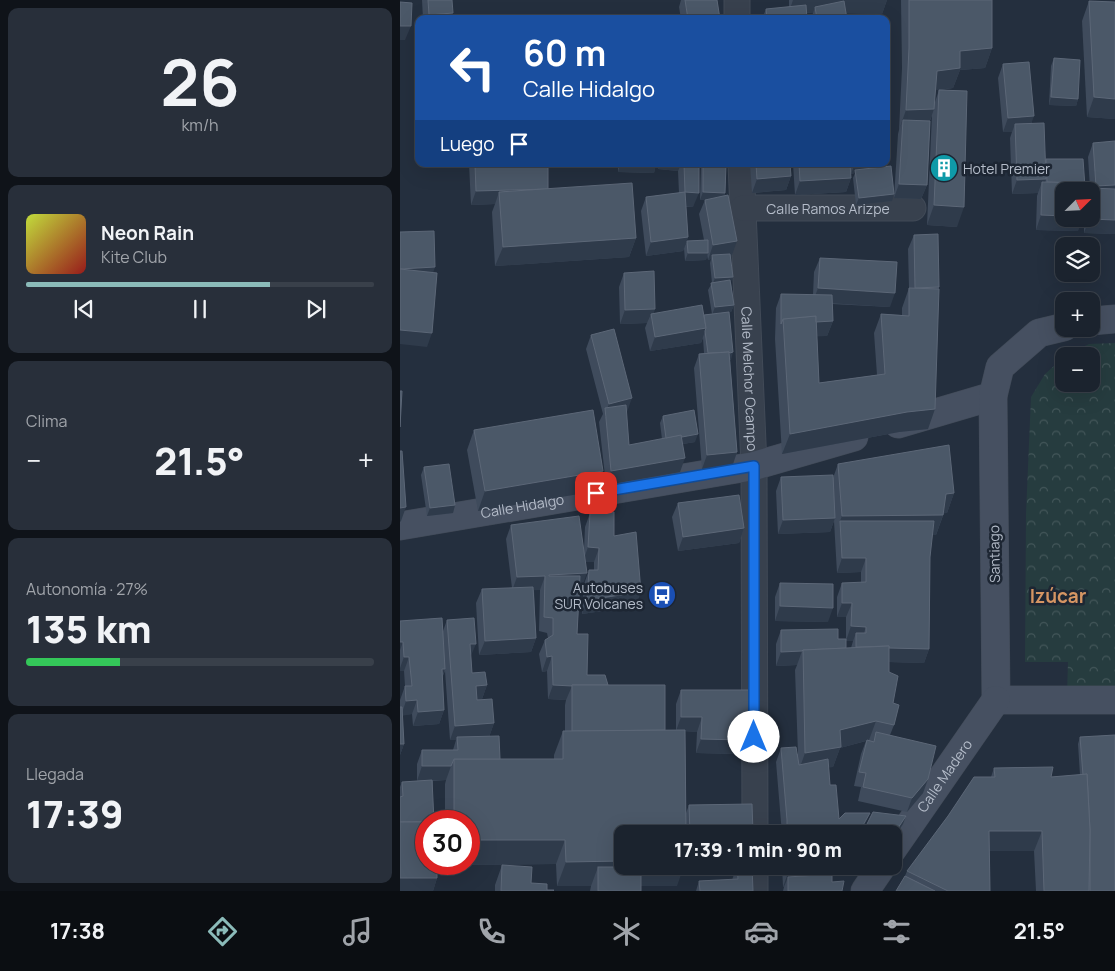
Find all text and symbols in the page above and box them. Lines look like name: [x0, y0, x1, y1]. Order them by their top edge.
text: 60 m: [523, 29, 606, 77]
icon: left: [440, 35, 505, 100]
text: 26: [160, 37, 240, 126]
text: Calle Hidalgo: [523, 74, 655, 104]
text: km/h: [181, 114, 219, 136]
icon: arrive: [505, 130, 533, 158]
text: Luego: [440, 131, 495, 157]
building icon: Hotel Premier: [929, 153, 959, 183]
place label: Hotel Premier: [963, 159, 1050, 178]
north arrow: [1055, 182, 1100, 228]
map controls: [1055, 182, 1100, 392]
street label: Calle Ramos Arizpe: [766, 199, 890, 218]
text: Neon Rain: [101, 220, 194, 246]
button: layers: [1055, 237, 1100, 282]
text: Kite Club: [101, 246, 167, 268]
button: +: [1055, 292, 1100, 337]
icon: previous: [70, 295, 98, 323]
icon: pause: [186, 295, 214, 323]
icon: next: [302, 295, 330, 323]
street label: Calle Melchor Ocampo: [738, 306, 763, 452]
button: −: [1055, 347, 1100, 392]
text: Clima: [26, 410, 67, 432]
text: 21.5°: [154, 434, 245, 486]
text: −: [26, 441, 41, 479]
text: +: [358, 441, 374, 479]
pin: [575, 472, 617, 514]
icon: arrive: [582, 479, 610, 507]
street label: Calle Hidalgo: [479, 489, 565, 522]
street label: Santiago: [984, 525, 1004, 583]
text: Autonomía · 27%: [26, 578, 148, 600]
place label: Autobuses SUR Volcanes: [554, 578, 643, 613]
bus stop icon: Autobuses SUR Volcanes: [647, 580, 677, 610]
district label: Izúcar: [1030, 583, 1087, 609]
text: 135 km: [26, 602, 151, 654]
position arrow: [727, 710, 779, 762]
street label: Calle Madero: [912, 735, 976, 815]
text: Llegada: [26, 763, 84, 785]
text: 17:39: [26, 787, 124, 839]
speed limit sign: 30: [415, 810, 480, 875]
text: 17:39 · 1 min · 90 m: [674, 837, 842, 863]
icon: directions: [205, 914, 240, 949]
icon: music: [340, 914, 375, 949]
icon: phone: [474, 914, 509, 949]
icon: climate: [609, 914, 644, 949]
icon: car: [744, 914, 779, 949]
icon: filters: [879, 914, 914, 949]
text: 17:38: [50, 916, 105, 946]
text: 21.5°: [1014, 916, 1065, 946]

